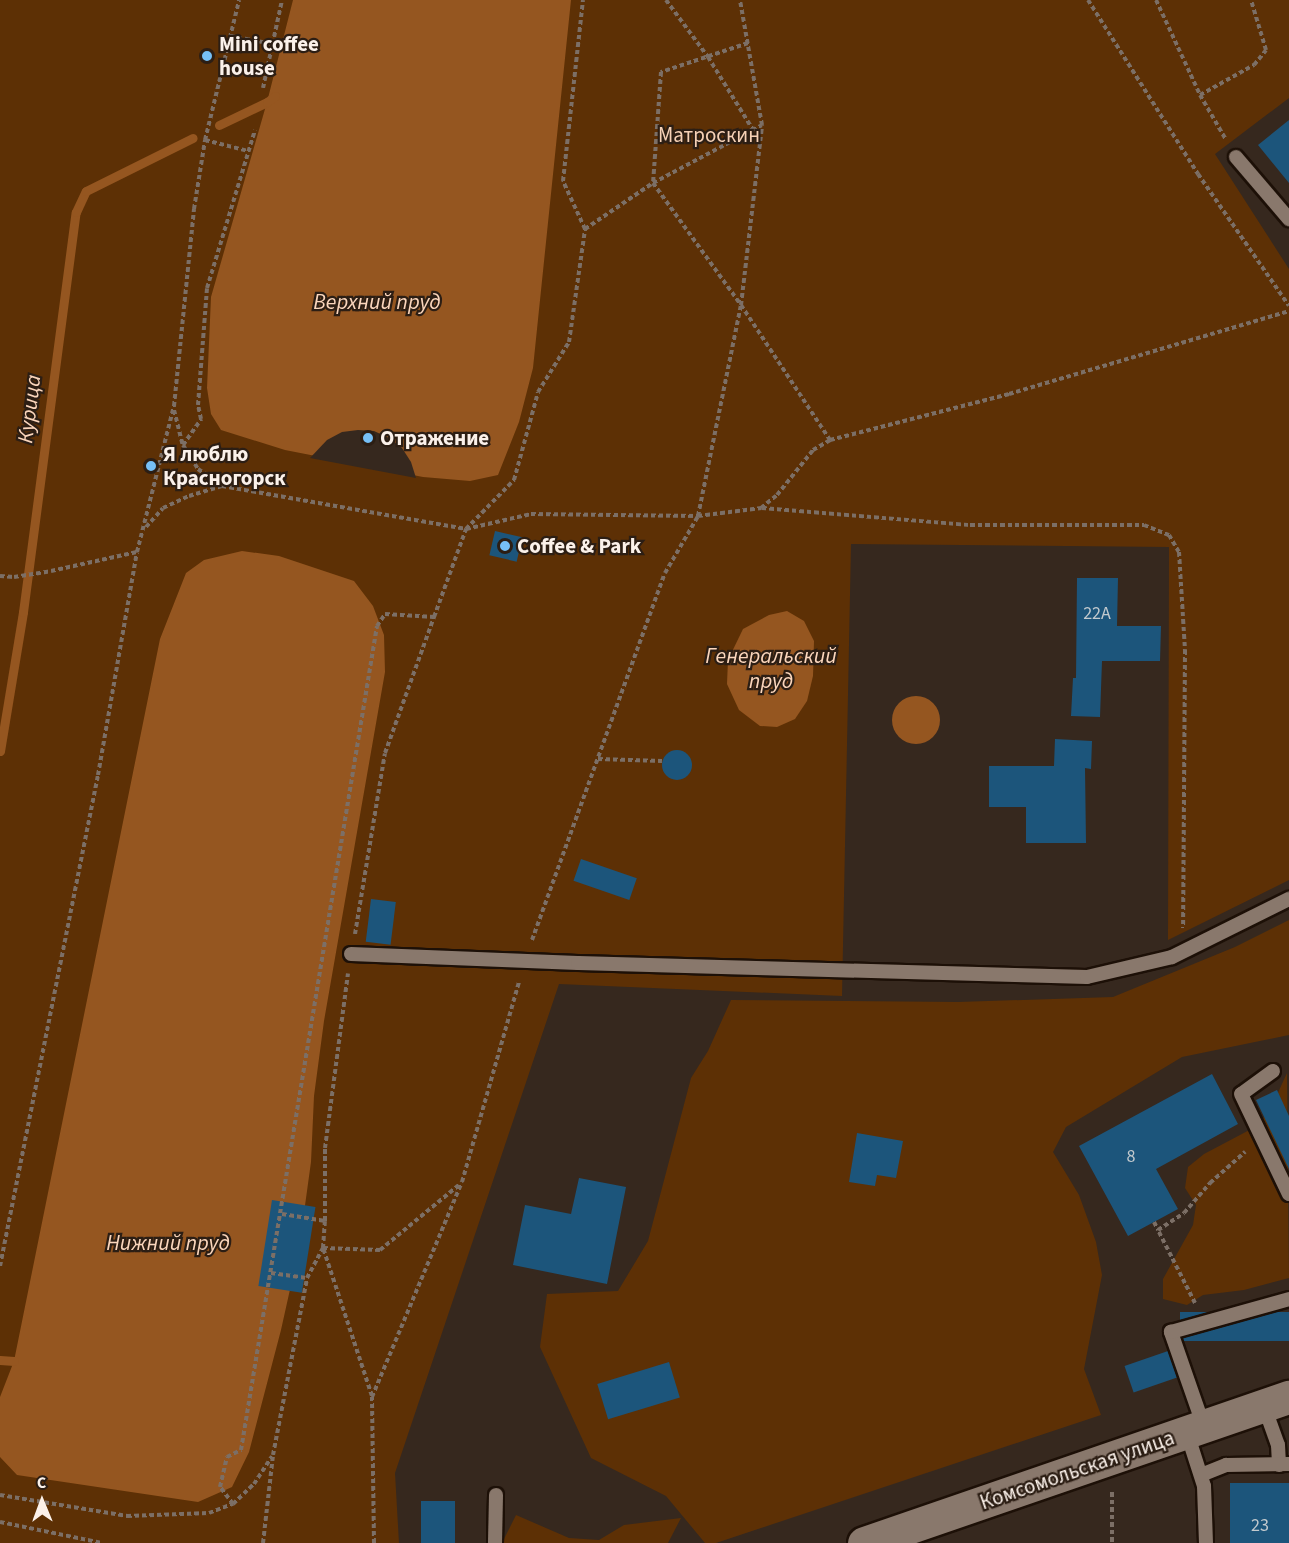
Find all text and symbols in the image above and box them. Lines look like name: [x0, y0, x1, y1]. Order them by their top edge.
place label: Mini coffee house: [219, 31, 319, 81]
marker: Mini coffee house: [200, 49, 214, 63]
park label: Матроскин: [658, 122, 760, 148]
water label: Верхний пруд: [313, 290, 441, 316]
water label: Курица: [13, 373, 47, 445]
place label: Отражение: [380, 425, 489, 451]
marker: Отражение: [361, 431, 375, 445]
place label: Я люблю Красногорск: [163, 441, 286, 491]
marker: Я люблю Красногорск: [144, 459, 158, 473]
place label: Coffee & Park: [517, 533, 641, 559]
marker: Coffee & Park: [498, 539, 512, 553]
house number: 22А: [1083, 603, 1111, 625]
water label: Генеральский пруд: [705, 643, 837, 694]
house number: 8: [1127, 1146, 1135, 1168]
water label: Нижний пруд: [106, 1231, 230, 1257]
street label: Комсомольская улица: [977, 1425, 1177, 1515]
north arrow: [12, 1471, 72, 1531]
text: С: [37, 1472, 47, 1494]
house number: 23: [1251, 1515, 1269, 1537]

